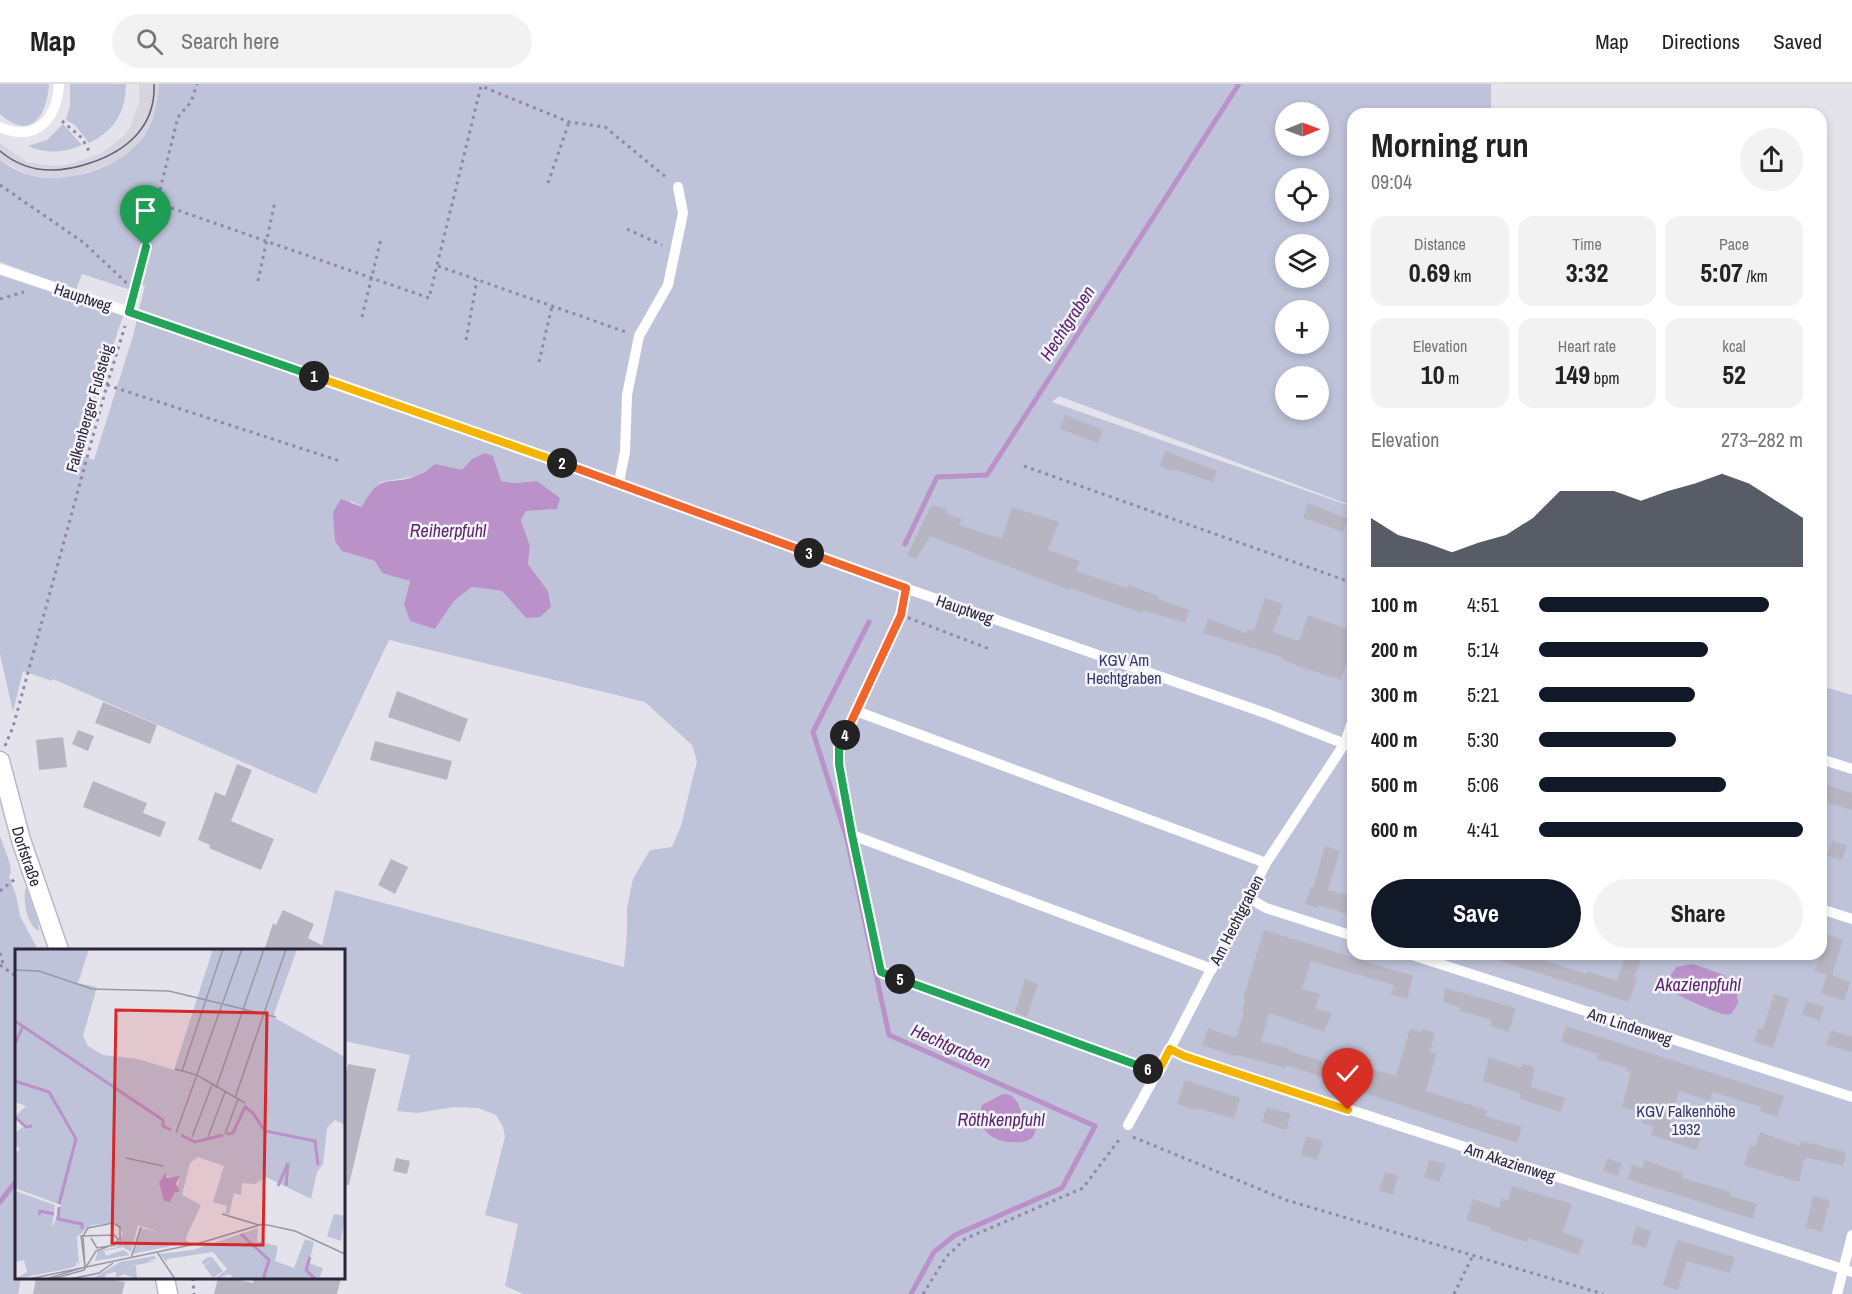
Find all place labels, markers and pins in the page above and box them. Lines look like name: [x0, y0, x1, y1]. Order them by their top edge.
pin: [120, 185, 171, 247]
pin: 1: [299, 361, 329, 391]
pin: 2: [547, 448, 577, 478]
pin: 3: [794, 538, 824, 568]
pin: 4: [830, 720, 860, 750]
pin: 5: [885, 964, 915, 994]
pin: [1322, 1048, 1373, 1110]
pin: 6: [1133, 1054, 1163, 1084]

